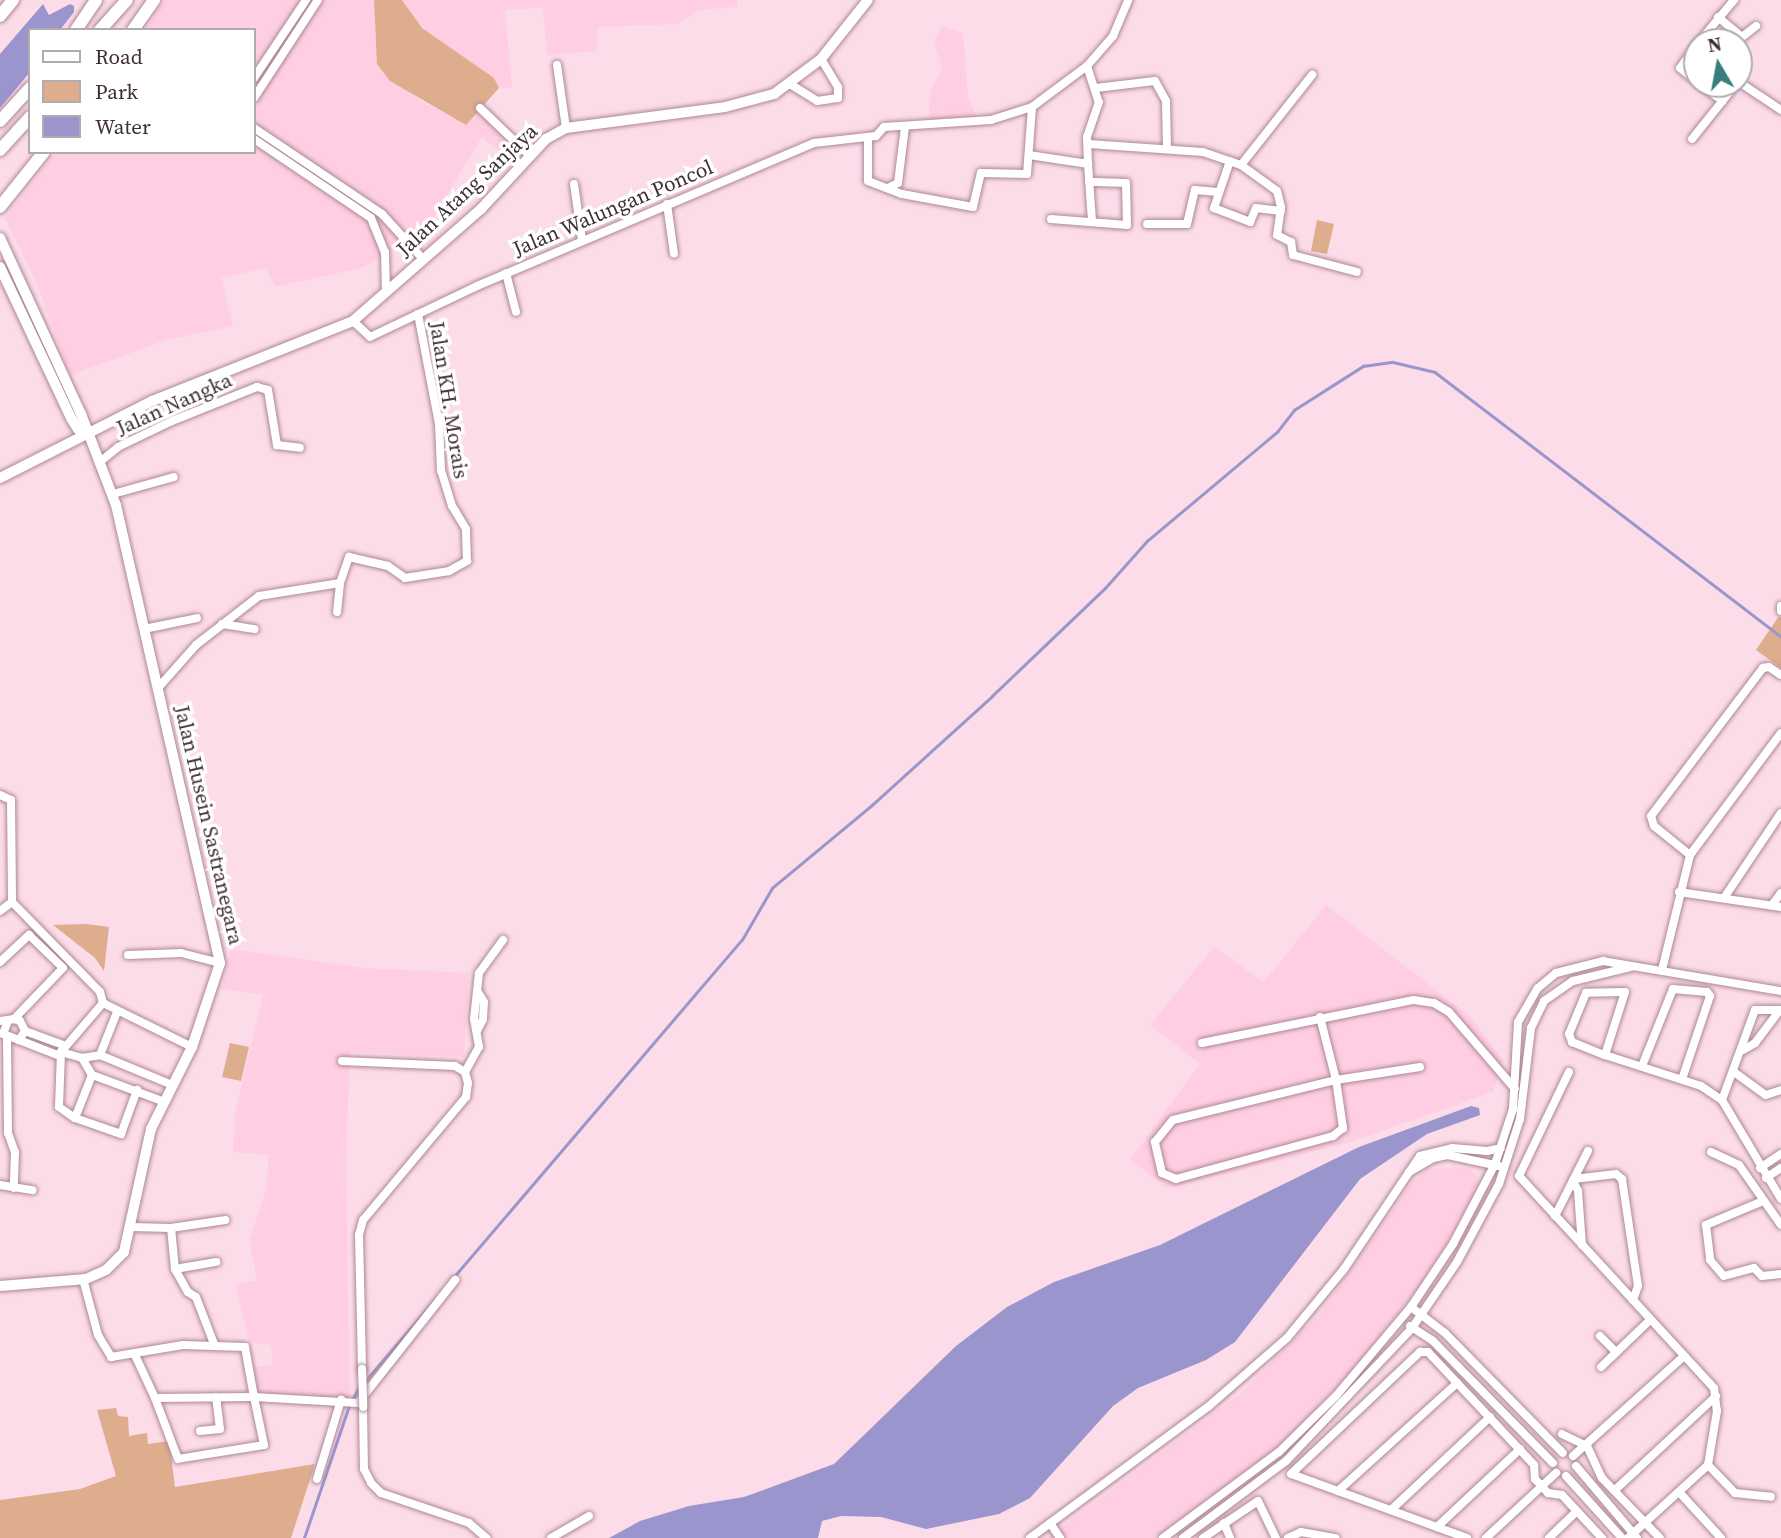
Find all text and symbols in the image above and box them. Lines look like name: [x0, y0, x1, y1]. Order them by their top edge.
legend: [28, 28, 256, 154]
north arrow: [1683, 28, 1753, 98]
text: N: [1706, 30, 1724, 58]
text: Road: [95, 42, 143, 71]
text: Park: [95, 77, 138, 106]
text: Water: [95, 112, 151, 141]
street label: Jalan Atang Sanjaya: [391, 118, 543, 262]
street label: Jalan Walungan Poncol: [509, 154, 717, 262]
street label: Jalan KH. Morais: [424, 320, 474, 480]
street label: Jalan Nangka: [112, 367, 236, 441]
street label: Jalan Husein Sastranegara: [169, 703, 249, 947]

